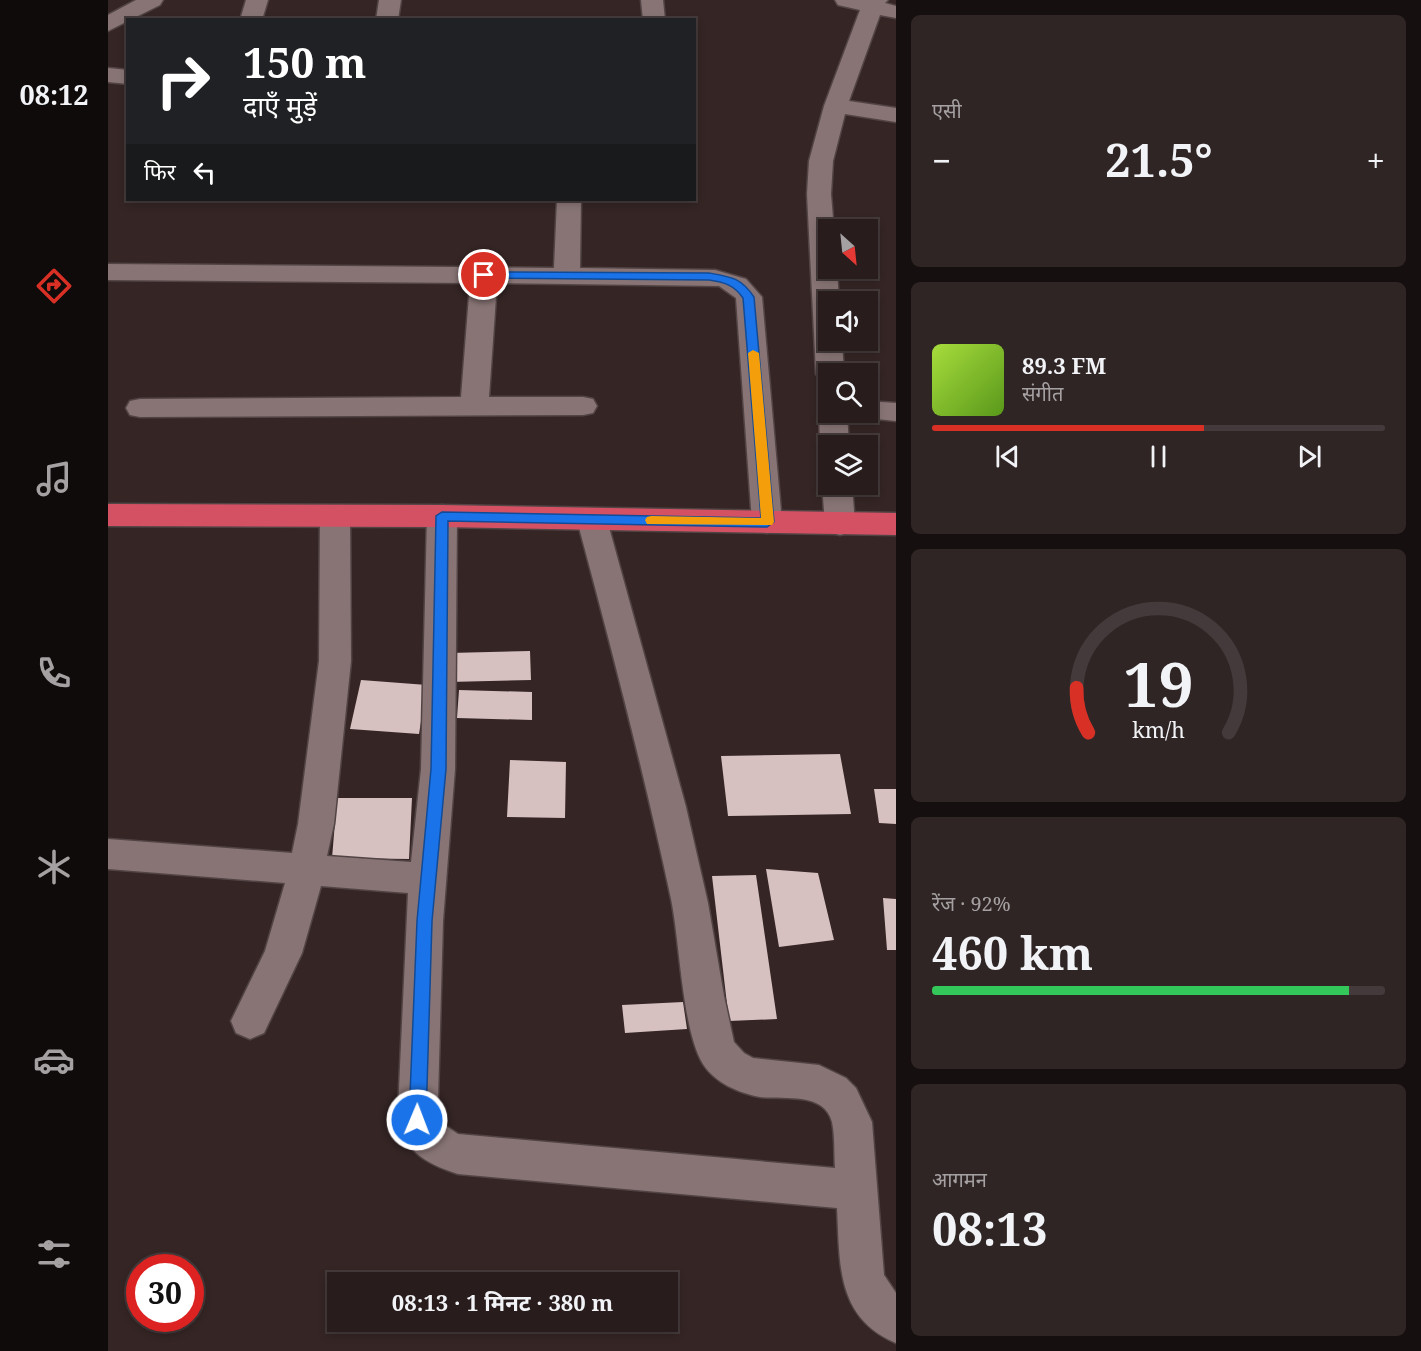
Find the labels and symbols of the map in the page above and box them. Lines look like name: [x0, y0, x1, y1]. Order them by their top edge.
north arrow: [818, 219, 878, 279]
pin: [458, 249, 509, 300]
position arrow: [385, 1088, 449, 1152]
speed limit sign: 30: [126, 1254, 204, 1332]

